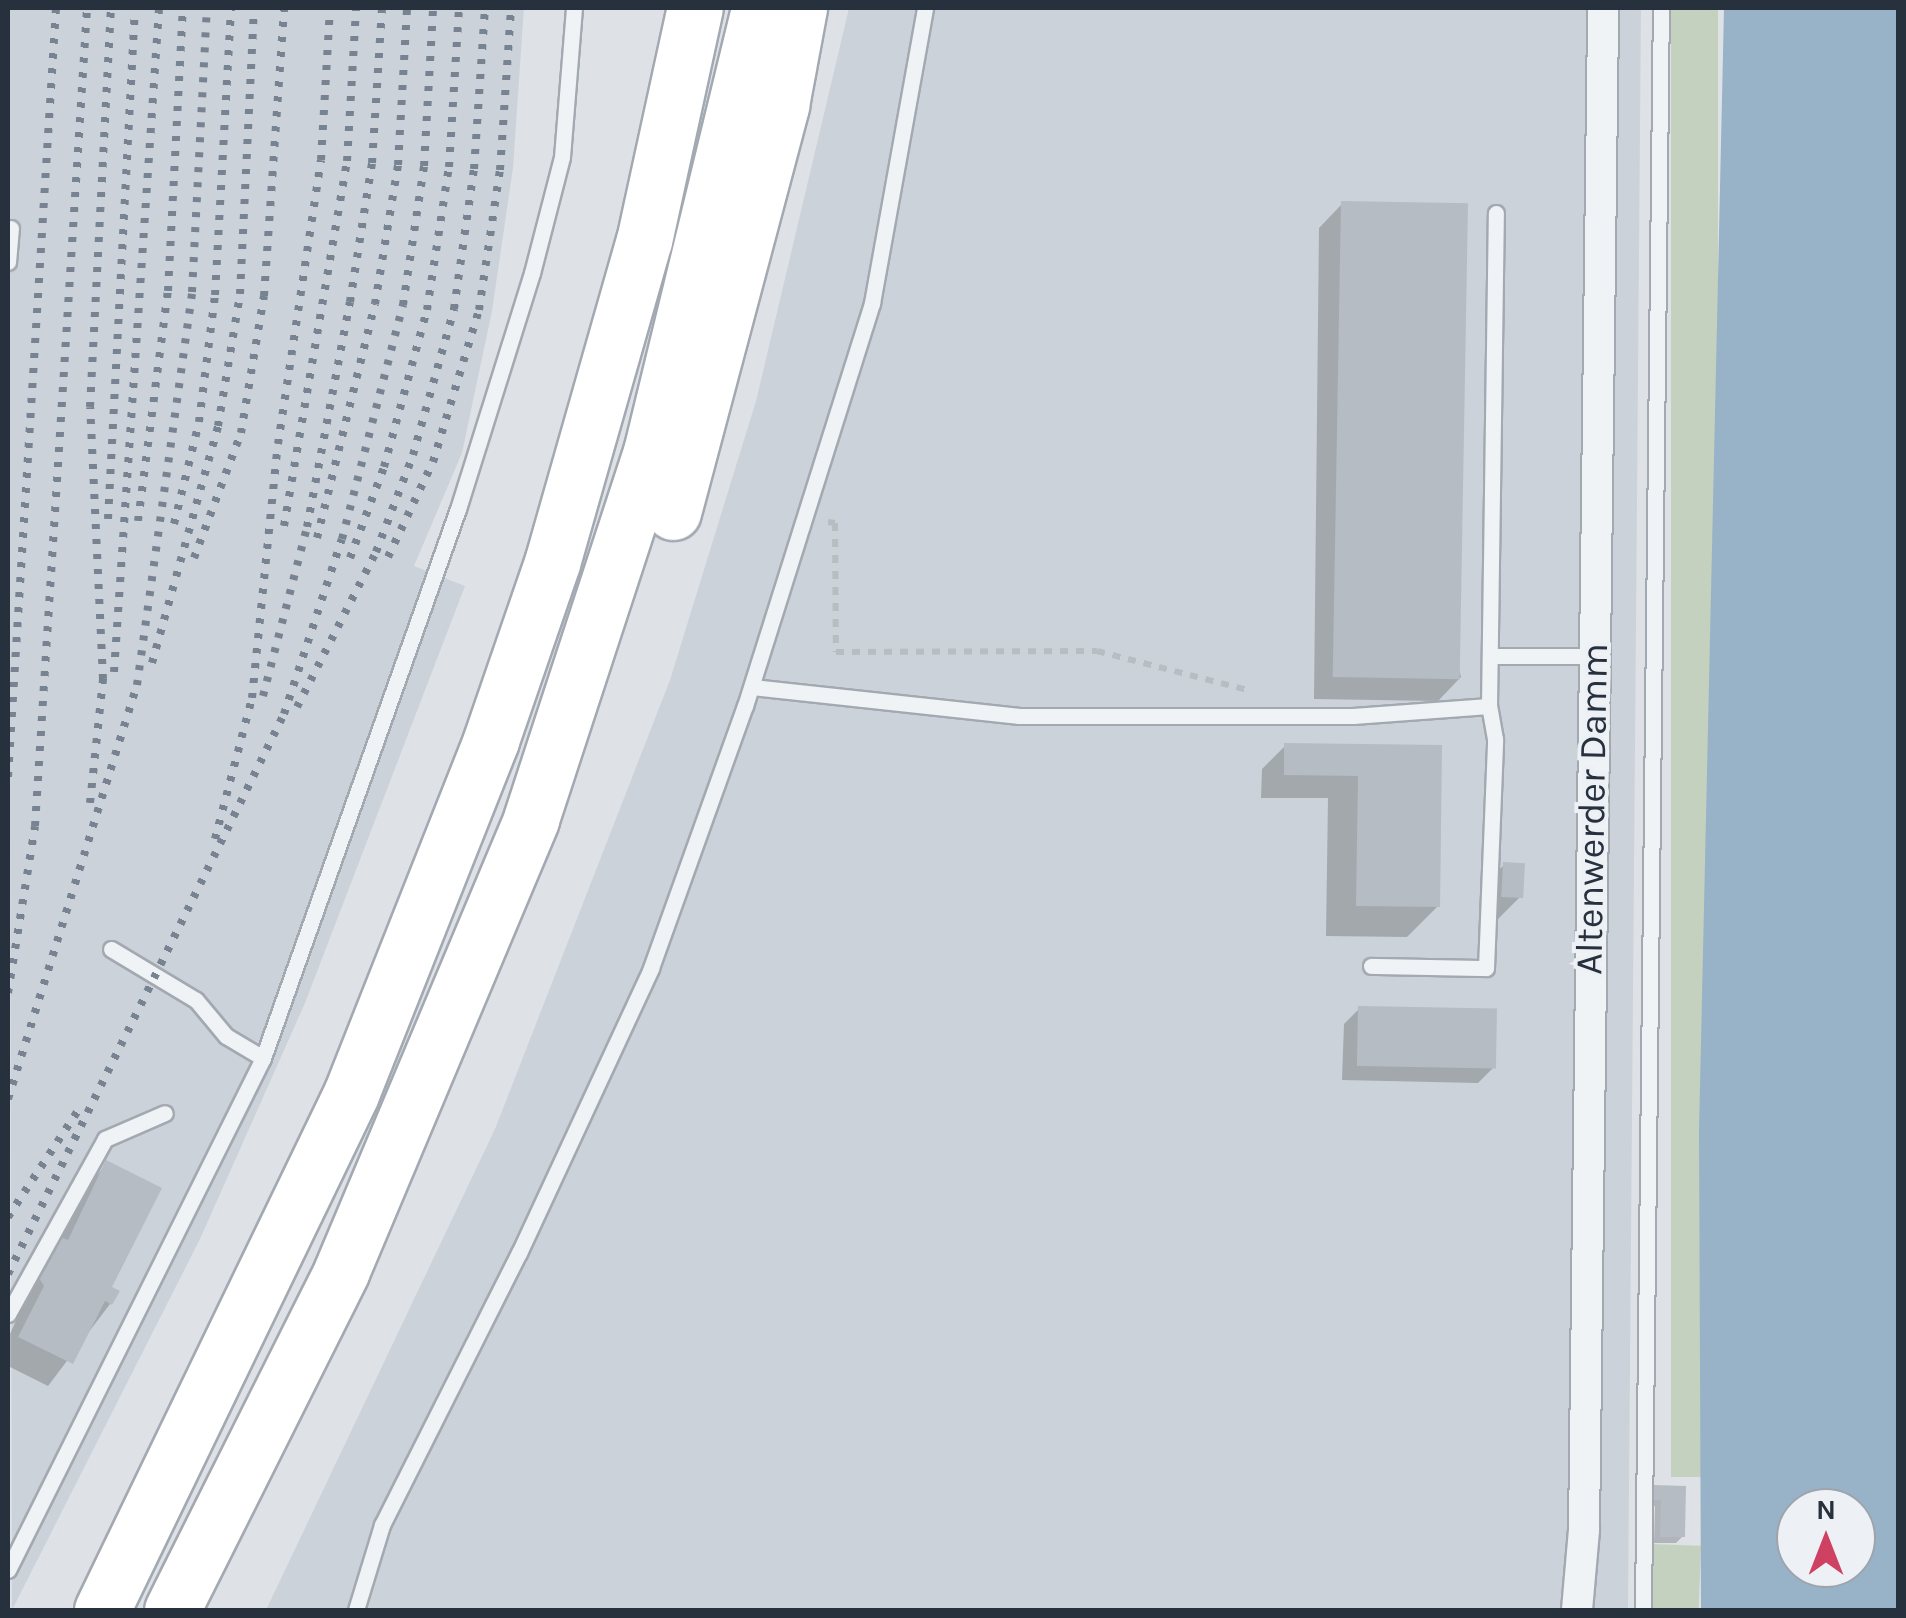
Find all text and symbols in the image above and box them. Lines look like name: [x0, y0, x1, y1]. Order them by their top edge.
street label: Altenwerder Damm: [1566, 643, 1618, 975]
north arrow: [1776, 1488, 1876, 1588]
text: N: [1816, 1493, 1836, 1526]

